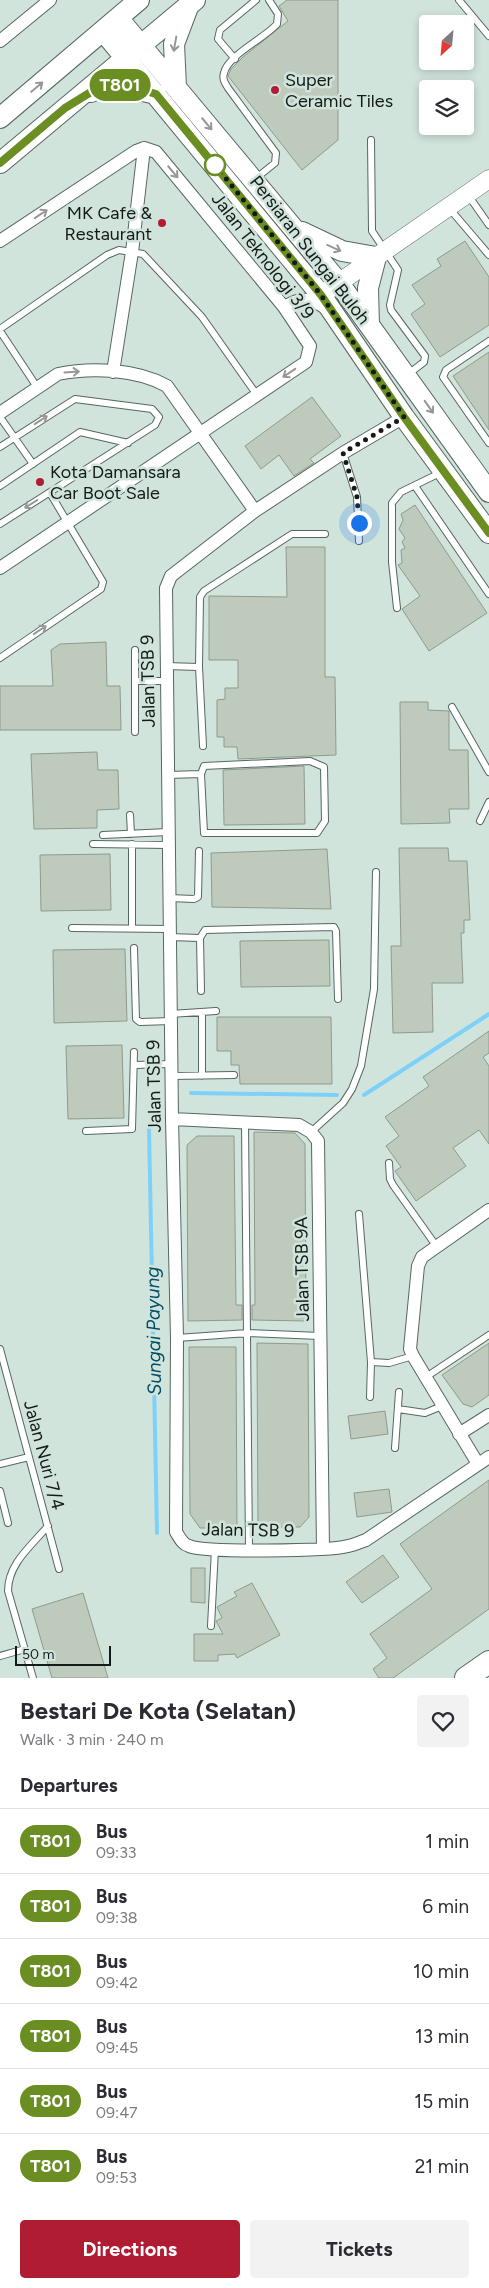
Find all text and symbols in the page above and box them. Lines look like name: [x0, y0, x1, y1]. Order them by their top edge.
north arrow: [419, 15, 474, 70]
map controls: [419, 15, 474, 135]
one-way arrow: [170, 36, 180, 52]
line badge: T801: [85, 69, 155, 101]
place label: Super Ceramic Tiles: [285, 69, 393, 112]
text: T801: [100, 74, 140, 96]
button: layers: [419, 80, 474, 135]
one-way arrow: [31, 81, 44, 92]
marker: Super Ceramic Tiles: [269, 84, 281, 96]
one-way arrow: [202, 117, 213, 130]
unlabelled marker: [204, 154, 226, 176]
one-way arrow: [167, 166, 179, 179]
street label: Persiaran Sungai Buloh: [245, 171, 375, 329]
street label: Jalan Teknologi 3/9: [207, 188, 319, 324]
place label: MK Cafe & Restaurant: [64, 202, 152, 245]
one-way arrow: [33, 209, 47, 219]
marker: MK Cafe & Restaurant: [156, 217, 168, 229]
one-way arrow: [326, 243, 341, 253]
one-way arrow: [63, 368, 79, 377]
one-way arrow: [283, 368, 297, 378]
one-way arrow: [424, 400, 434, 414]
one-way arrow: [34, 415, 48, 425]
place label: Kota Damansara Car Boot Sale: [50, 461, 181, 504]
marker: Kota Damansara Car Boot Sale: [34, 476, 46, 488]
one-way arrow: [25, 499, 39, 509]
your location: [347, 511, 372, 536]
one-way arrow: [33, 625, 47, 635]
street label: Jalan TSB 9: [136, 634, 160, 728]
street label: Jalan TSB 9: [142, 1039, 166, 1133]
street label: Jalan TSB 9A: [290, 1216, 314, 1322]
water label: Sungai Payung: [141, 1267, 166, 1395]
street label: Jalan Nuri 7/4: [19, 1398, 69, 1512]
street label: Jalan TSB 9: [201, 1518, 295, 1542]
scale bar: [15, 1643, 111, 1666]
text: 50 m: [22, 1646, 54, 1663]
button: heart: [417, 1695, 469, 1747]
text: Bestari De Kota (Selatan): [20, 1696, 296, 1725]
text: Walk · 3 min · 240 m: [20, 1730, 164, 1749]
text: Departures: [20, 1774, 118, 1797]
text: Bus: [96, 1820, 127, 1843]
text: T801: [30, 1830, 71, 1852]
text: 1 min: [425, 1830, 469, 1853]
text: 09:33: [96, 1843, 137, 1862]
text: Bus: [96, 1885, 127, 1908]
text: T801: [30, 1895, 71, 1917]
text: 6 min: [422, 1895, 469, 1918]
text: 09:38: [96, 1908, 138, 1927]
text: Bus: [96, 1950, 127, 1973]
text: T801: [30, 1960, 71, 1982]
text: 10 min: [413, 1960, 469, 1983]
text: 09:42: [96, 1973, 138, 1992]
text: Bus: [96, 2015, 127, 2038]
text: T801: [30, 2025, 71, 2047]
text: 13 min: [415, 2025, 469, 2048]
text: 09:45: [96, 2038, 138, 2057]
text: Bus: [96, 2080, 127, 2103]
text: T801: [30, 2090, 71, 2112]
text: 15 min: [414, 2090, 469, 2113]
text: 09:47: [96, 2103, 138, 2122]
text: Bus: [96, 2145, 127, 2168]
text: T801: [30, 2155, 71, 2177]
text: 21 min: [415, 2155, 469, 2178]
text: 09:53: [96, 2168, 137, 2187]
button: Directions: [20, 2220, 240, 2278]
button: Tickets: [250, 2220, 469, 2278]

